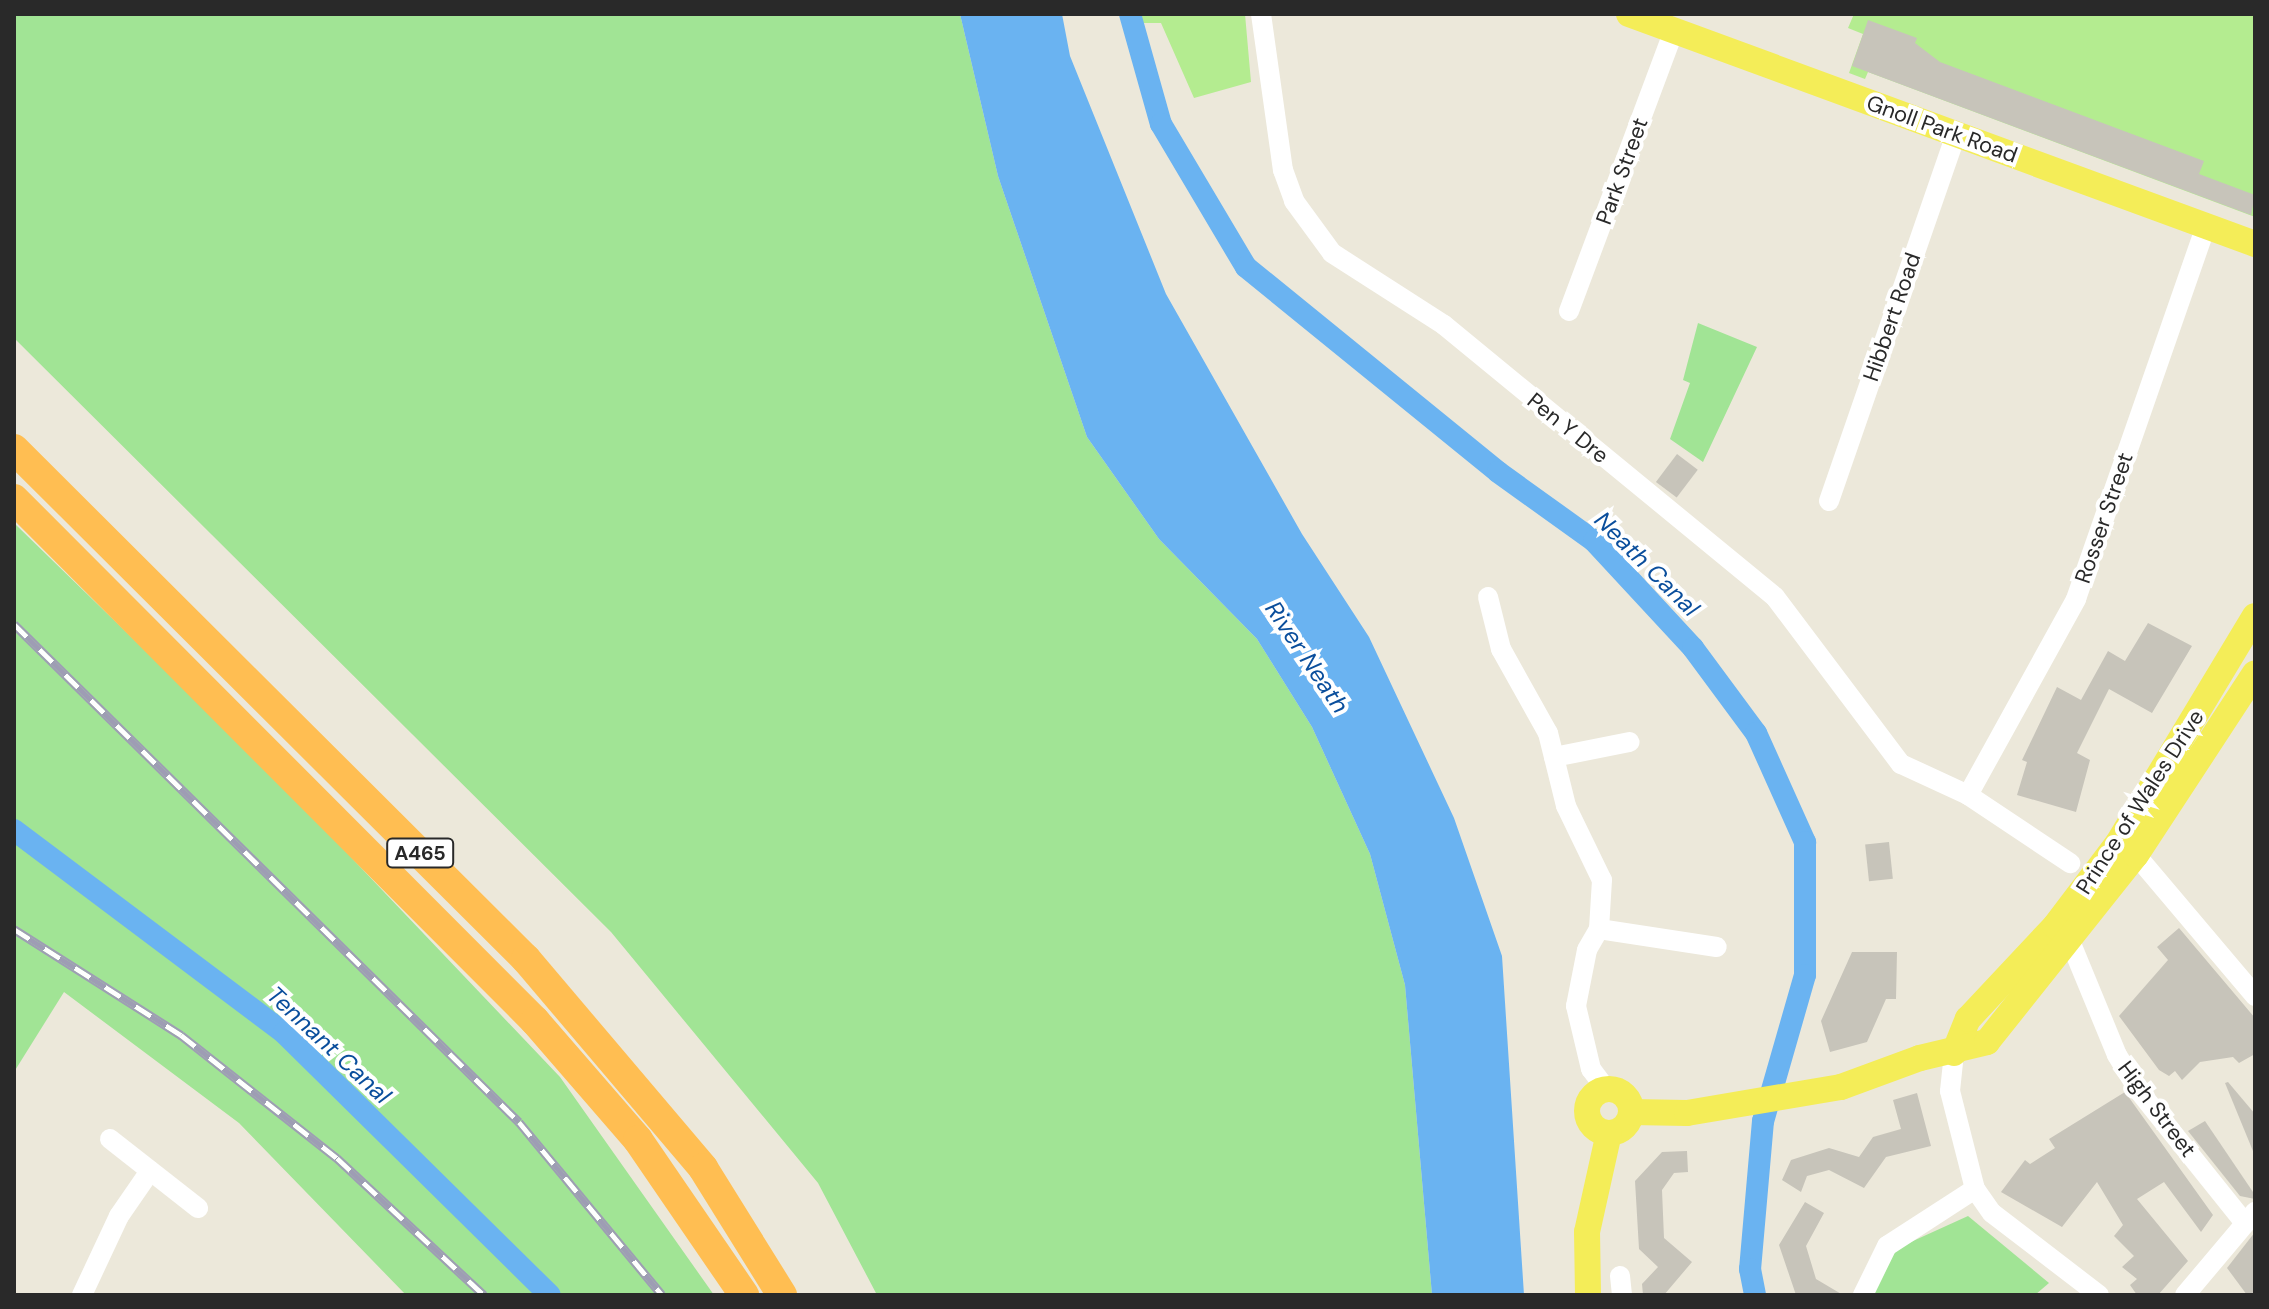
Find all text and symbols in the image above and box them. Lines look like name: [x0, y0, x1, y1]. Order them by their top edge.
street label: Gnoll Park Road: [1863, 89, 2021, 169]
street label: Park Street: [1591, 114, 1653, 228]
street label: Hibbert Road: [1858, 249, 1926, 385]
street label: Pen Y Dre: [1522, 387, 1614, 469]
street label: Rosser Street: [2069, 449, 2139, 587]
water label: Neath Canal: [1589, 506, 1705, 622]
water label: River Neath: [1259, 596, 1355, 718]
street label: Prince of Wales Drive: [2070, 705, 2210, 899]
road number: A465: [386, 837, 454, 869]
water label: Tennant Canal: [261, 980, 397, 1110]
street label: High Street: [2112, 1056, 2202, 1162]

